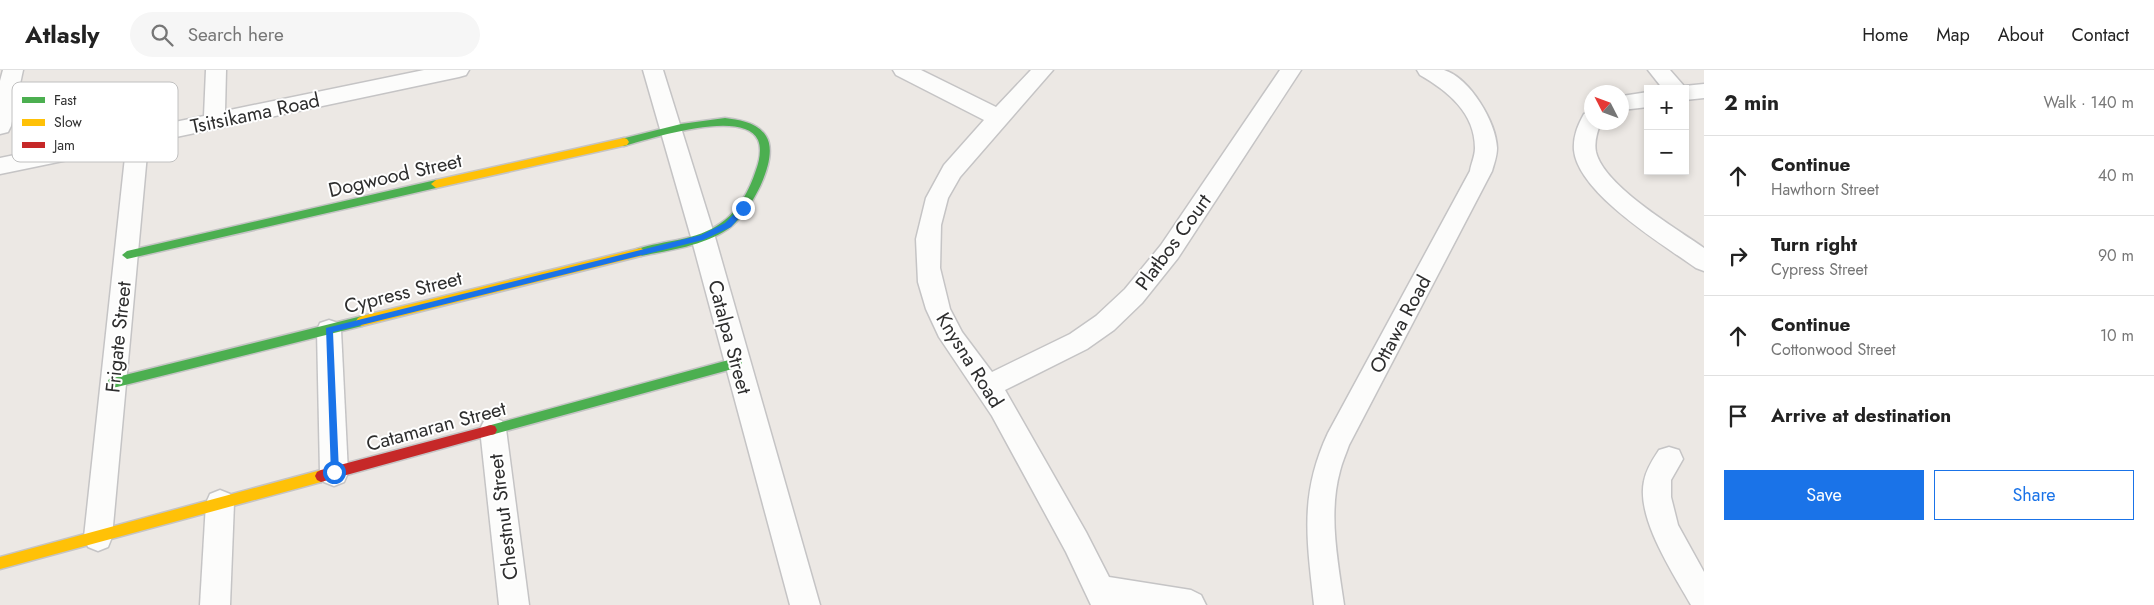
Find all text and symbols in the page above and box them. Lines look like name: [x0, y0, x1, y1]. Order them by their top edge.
search box: [130, 12, 480, 57]
text: Atlasly: [25, 17, 100, 52]
icon: search: [148, 21, 176, 49]
text: Search here: [188, 21, 284, 48]
text: Home: [1862, 22, 1908, 48]
text: Map: [1936, 22, 1970, 48]
text: About: [1998, 22, 2043, 48]
text: Contact: [2071, 22, 2129, 48]
legend: [12, 82, 178, 162]
north arrow: [1584, 85, 1629, 130]
map controls: [1644, 85, 1689, 175]
button: +: [1644, 85, 1689, 130]
street label: Tsitsikama Road: [188, 86, 322, 141]
text: 2 min: [1724, 88, 1779, 118]
text: Fast: [54, 90, 77, 110]
text: Walk · 140 m: [2044, 91, 2134, 114]
text: Slow: [54, 112, 82, 132]
button: −: [1644, 130, 1689, 175]
text: Jam: [52, 135, 75, 155]
street label: Dogwood Street: [326, 146, 465, 205]
text: Continue: [1771, 151, 1850, 178]
icon: ahead: [1724, 162, 1752, 190]
text: 40 m: [2098, 164, 2134, 187]
text: Hawthorn Street: [1771, 178, 1879, 201]
street label: Platbos Court: [1128, 188, 1219, 297]
route end: [732, 197, 755, 220]
text: Turn right: [1771, 231, 1857, 258]
icon: right: [1724, 242, 1752, 270]
text: 90 m: [2098, 244, 2134, 267]
text: Cypress Street: [1771, 258, 1867, 281]
street label: Cypress Street: [341, 264, 465, 321]
street label: Ottawa Road: [1362, 270, 1438, 378]
street label: Catalpa Street: [700, 277, 759, 398]
street label: Frigate Street: [98, 280, 139, 394]
street label: Knysna Road: [929, 307, 1010, 414]
text: Continue: [1771, 311, 1850, 338]
icon: ahead: [1724, 322, 1752, 350]
text: 10 m: [2100, 324, 2134, 347]
text: Cottonwood Street: [1771, 338, 1896, 361]
street label: Catamaran Street: [363, 394, 509, 459]
icon: arrive: [1724, 402, 1752, 430]
text: Arrive at destination: [1771, 402, 1951, 429]
street label: Chestnut Street: [481, 452, 526, 582]
route start: [323, 461, 346, 484]
button: Save: [1724, 470, 1924, 520]
button: Share: [1934, 470, 2134, 520]

